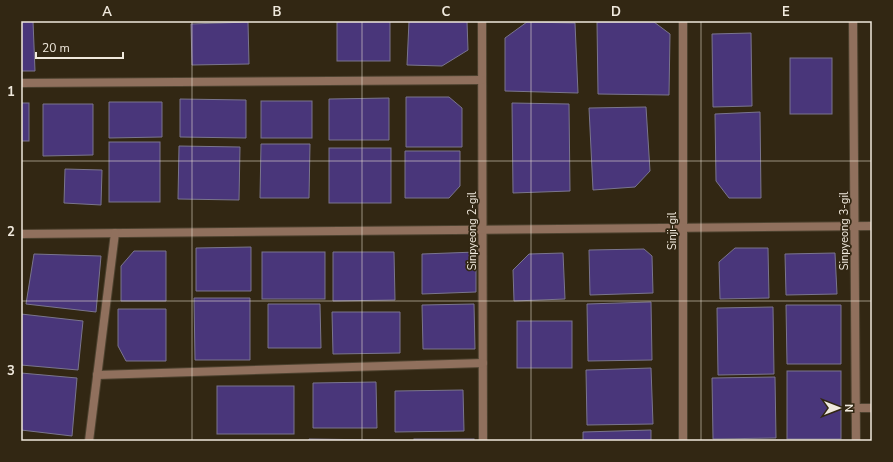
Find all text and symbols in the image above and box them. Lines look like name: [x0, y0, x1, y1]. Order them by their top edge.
text: A: [102, 3, 112, 21]
text: B: [273, 3, 282, 21]
text: C: [442, 3, 451, 21]
text: D: [611, 3, 621, 21]
text: E: [782, 3, 790, 21]
scale bar: [36, 34, 123, 60]
text: 20 m: [42, 40, 70, 56]
text: 1: [7, 83, 15, 101]
street label: Sinpyeong 2-gil: [465, 191, 480, 270]
street label: Sinpyeong 3-gil: [837, 191, 852, 270]
street label: Sinji-gil: [665, 211, 680, 250]
text: 2: [7, 223, 15, 241]
text: 3: [7, 362, 15, 380]
north arrow: [819, 388, 859, 428]
text: N: [841, 404, 856, 412]

